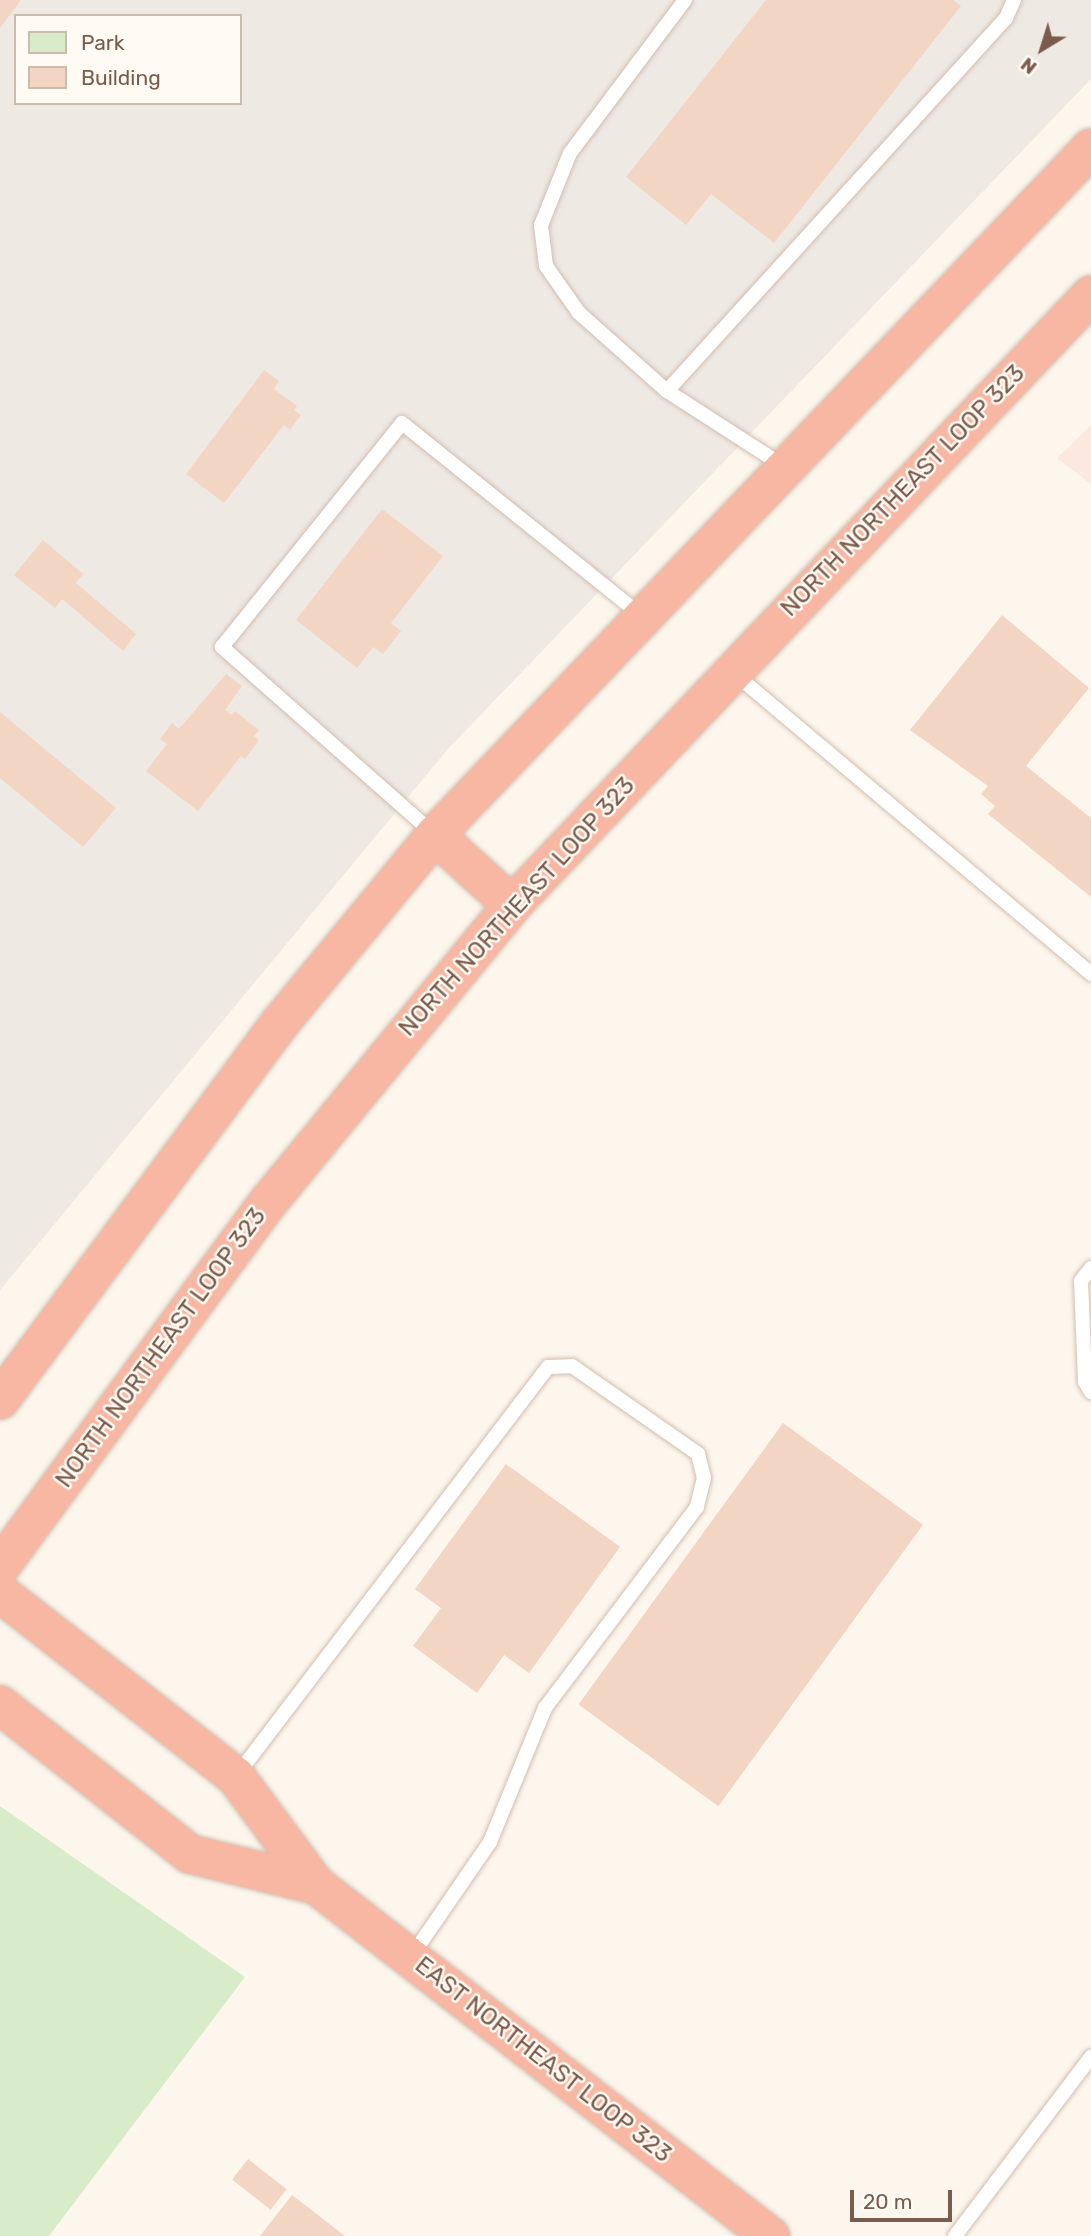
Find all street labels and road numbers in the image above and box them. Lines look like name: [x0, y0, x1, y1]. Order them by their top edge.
street label: NORTH NORTHEAST LOOP 323: [775, 359, 1031, 623]
street label: NORTH NORTHEAST LOOP 323: [393, 771, 641, 1043]
street label: NORTH NORTHEAST LOOP 323: [50, 1202, 272, 1494]
street label: EAST NORTHEAST LOOP 323: [408, 1950, 678, 2170]

